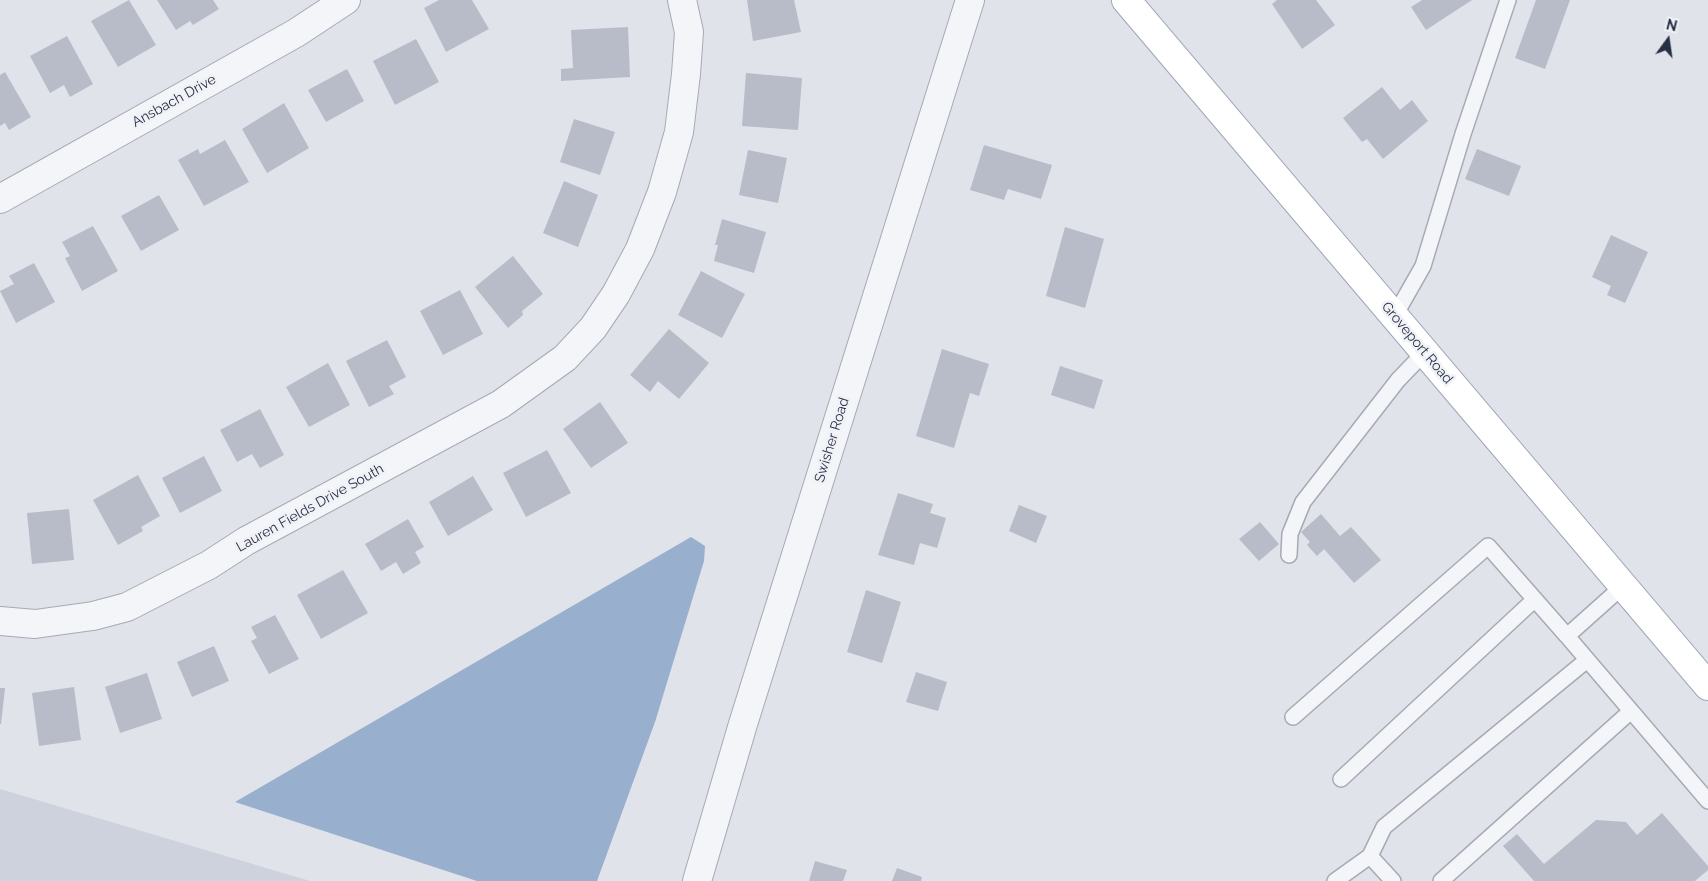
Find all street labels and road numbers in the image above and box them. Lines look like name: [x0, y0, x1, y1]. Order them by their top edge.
street label: Ansbach Drive: [129, 71, 219, 131]
street label: Groveport Road: [1378, 299, 1456, 387]
street label: Swisher Road: [811, 396, 853, 484]
street label: Lauren Fields Drive South: [233, 460, 387, 556]

